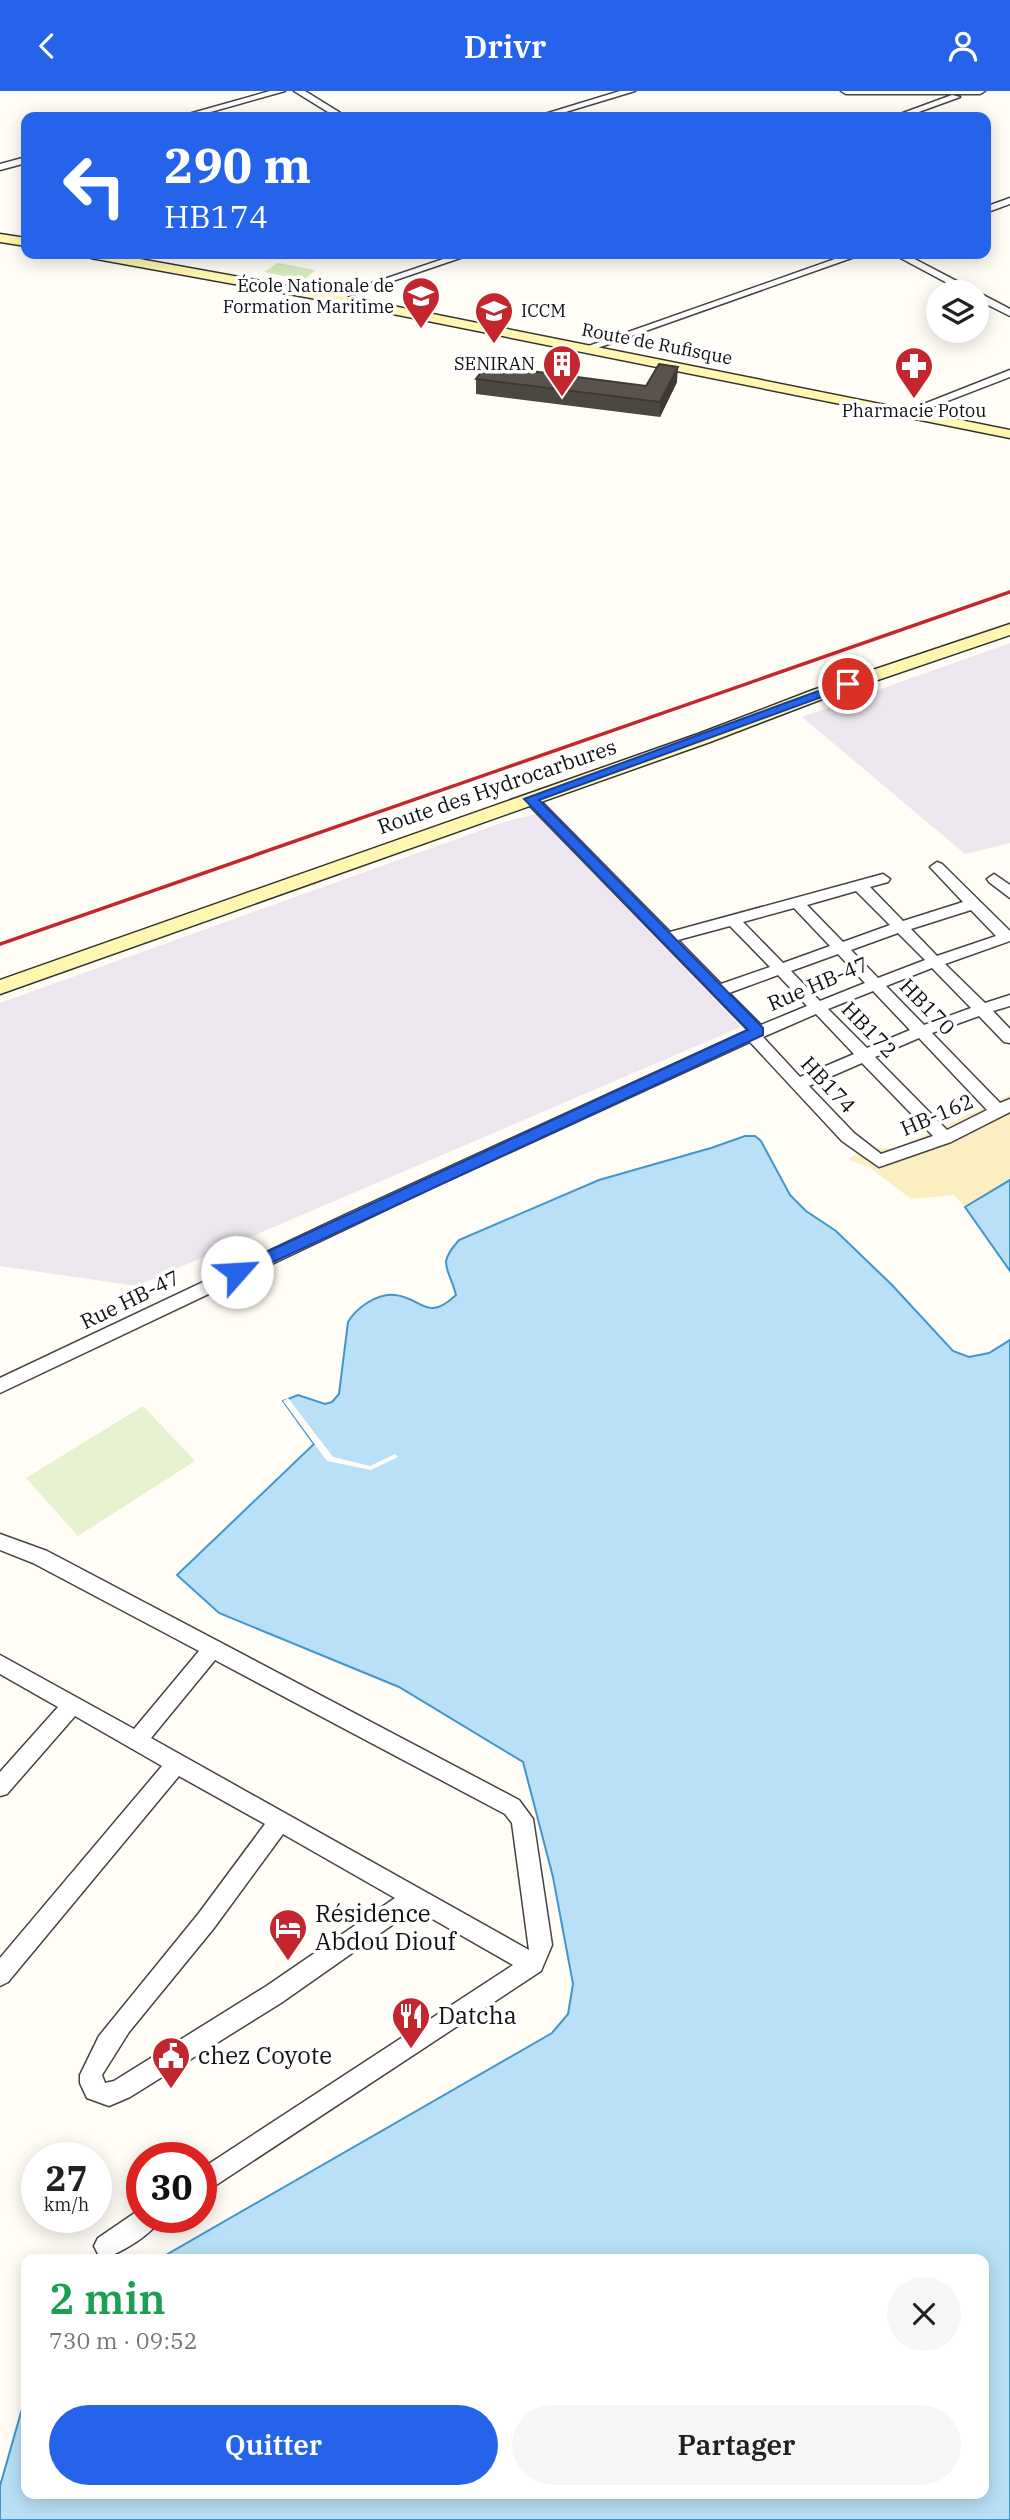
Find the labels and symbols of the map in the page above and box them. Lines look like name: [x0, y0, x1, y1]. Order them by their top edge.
place label: École Nationale de Formation Maritime: [223, 274, 394, 318]
school or university icon: École Nationale de Formation Maritime: [400, 275, 442, 330]
school or university icon: ICCM: [473, 290, 515, 345]
place label: ICCM: [521, 299, 566, 322]
street label: Route de Rufisque: [580, 318, 734, 369]
building icon: SENIRAN: [541, 343, 583, 398]
pharmacy icon: Pharmacie Potou: [893, 345, 935, 400]
place label: SENIRAN: [454, 352, 535, 375]
place label: Pharmacie Potou: [842, 399, 986, 422]
pin: [818, 654, 878, 714]
street label: Route des Hydrocarbures: [373, 732, 620, 840]
street label: Rue HB-47: [763, 949, 872, 1017]
street label: HB170: [894, 972, 962, 1041]
street label: HB172: [836, 995, 904, 1064]
street label: HB174: [795, 1050, 862, 1119]
street label: HB-162: [896, 1086, 977, 1142]
position arrow: [200, 1235, 274, 1309]
street label: Rue HB-47: [75, 1263, 184, 1335]
place label: Résidence Abdou Diouf: [315, 1897, 458, 1957]
hotel icon: Résidence Abdou Diouf: [267, 1907, 309, 1962]
restaurant icon: Datcha: [390, 1995, 432, 2050]
place label: Datcha: [438, 1999, 517, 2031]
public building icon: chez Coyote: [150, 2035, 192, 2090]
place label: chez Coyote: [198, 2039, 332, 2071]
speed limit sign: 30: [126, 2142, 217, 2233]

